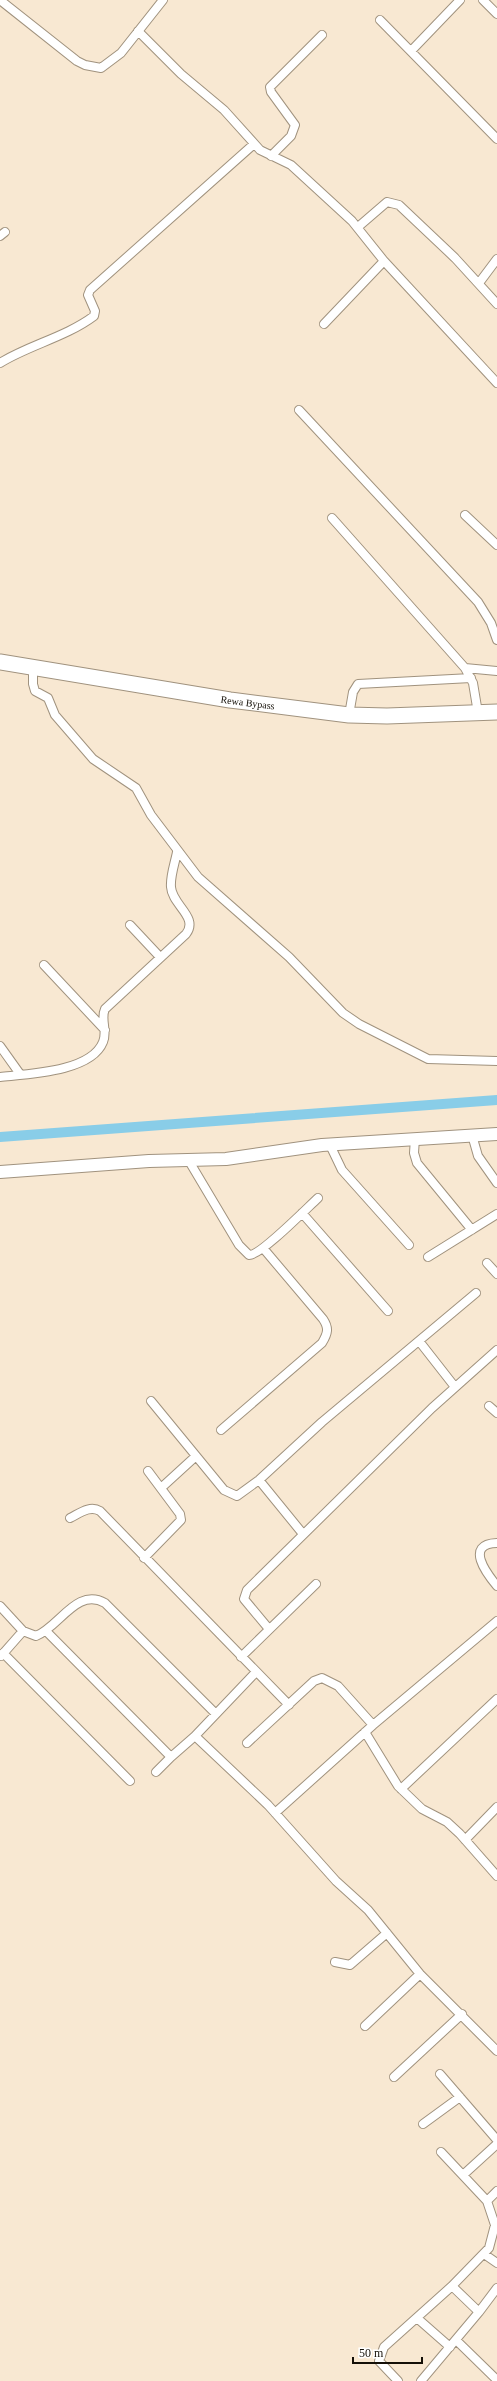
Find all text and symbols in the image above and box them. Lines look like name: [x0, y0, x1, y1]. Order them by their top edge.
street label: Rewa Bypass: [220, 694, 275, 712]
scale bar: [353, 2339, 422, 2365]
text: 50 m: [359, 2346, 384, 2360]

